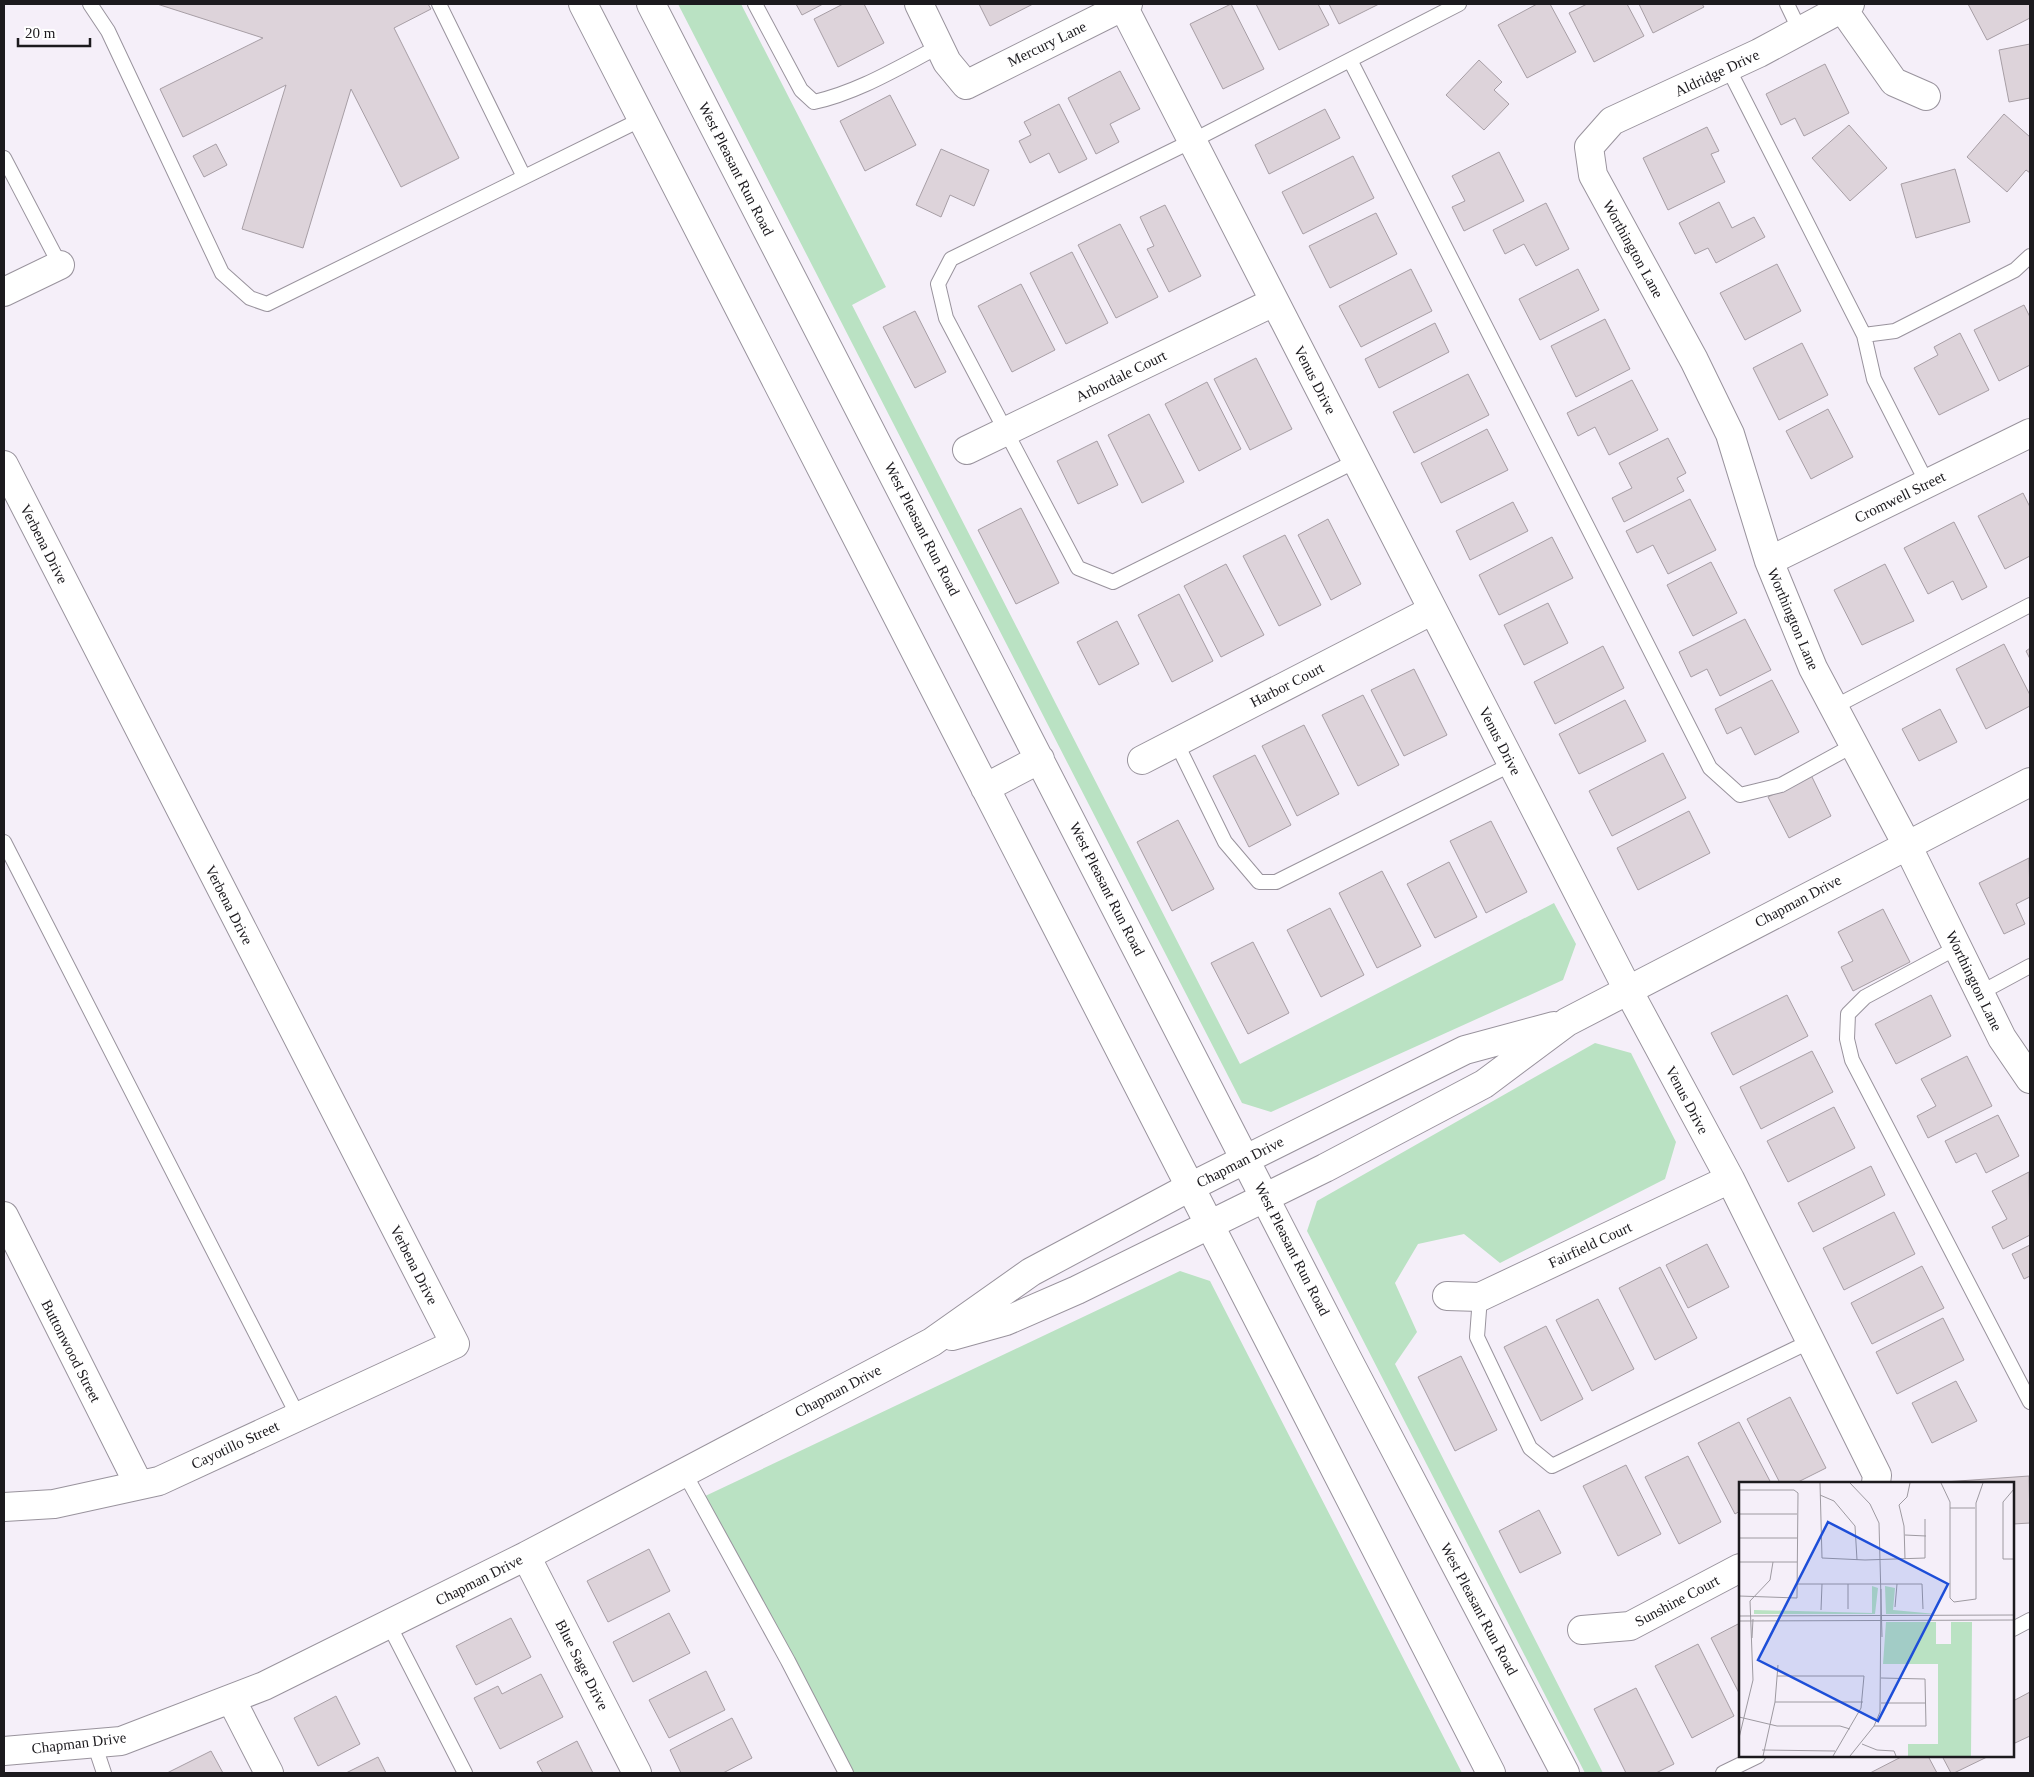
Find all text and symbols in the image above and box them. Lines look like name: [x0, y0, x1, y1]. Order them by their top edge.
scale bar: [18, 15, 90, 47]
street label: Mercury Lane: [1005, 18, 1089, 70]
text: 20 m: [25, 25, 56, 41]
street label: Aldridge Drive: [1672, 46, 1762, 100]
street label: West Pleasant Run Road: [695, 100, 777, 239]
street label: Worthington Lane: [1600, 197, 1667, 301]
street label: Venus Drive: [1291, 343, 1339, 417]
street label: Arbordale Court: [1073, 347, 1170, 405]
street label: West Pleasant Run Road: [881, 460, 963, 599]
street label: Cromwell Street: [1852, 468, 1949, 526]
street label: Verbena Drive: [17, 502, 71, 587]
street label: Worthington Lane: [1764, 566, 1822, 673]
street label: Harbor Court: [1248, 659, 1327, 710]
street label: Venus Drive: [1476, 704, 1524, 778]
street label: West Pleasant Run Road: [1066, 820, 1148, 959]
street label: Verbena Drive: [202, 863, 256, 948]
street label: Chapman Drive: [1752, 871, 1844, 930]
street label: Worthington Lane: [1943, 928, 2005, 1034]
street label: Venus Drive: [1662, 1063, 1712, 1137]
street label: Chapman Drive: [1194, 1133, 1286, 1191]
street label: West Pleasant Run Road: [1251, 1180, 1333, 1319]
street label: Fairfield Court: [1546, 1218, 1635, 1271]
street label: Verbena Drive: [387, 1223, 441, 1308]
street label: Buttonwood Street: [38, 1297, 104, 1406]
street label: Chapman Drive: [792, 1361, 884, 1420]
street label: Cayotillo Street: [189, 1417, 282, 1472]
inset map: [1739, 1482, 2014, 1757]
street label: West Pleasant Run Road: [1437, 1540, 1521, 1678]
street label: Chapman Drive: [433, 1551, 525, 1609]
street label: Sunshine Court: [1632, 1572, 1723, 1630]
street label: Blue Sage Drive: [552, 1617, 612, 1713]
street label: Chapman Drive: [31, 1729, 128, 1757]

